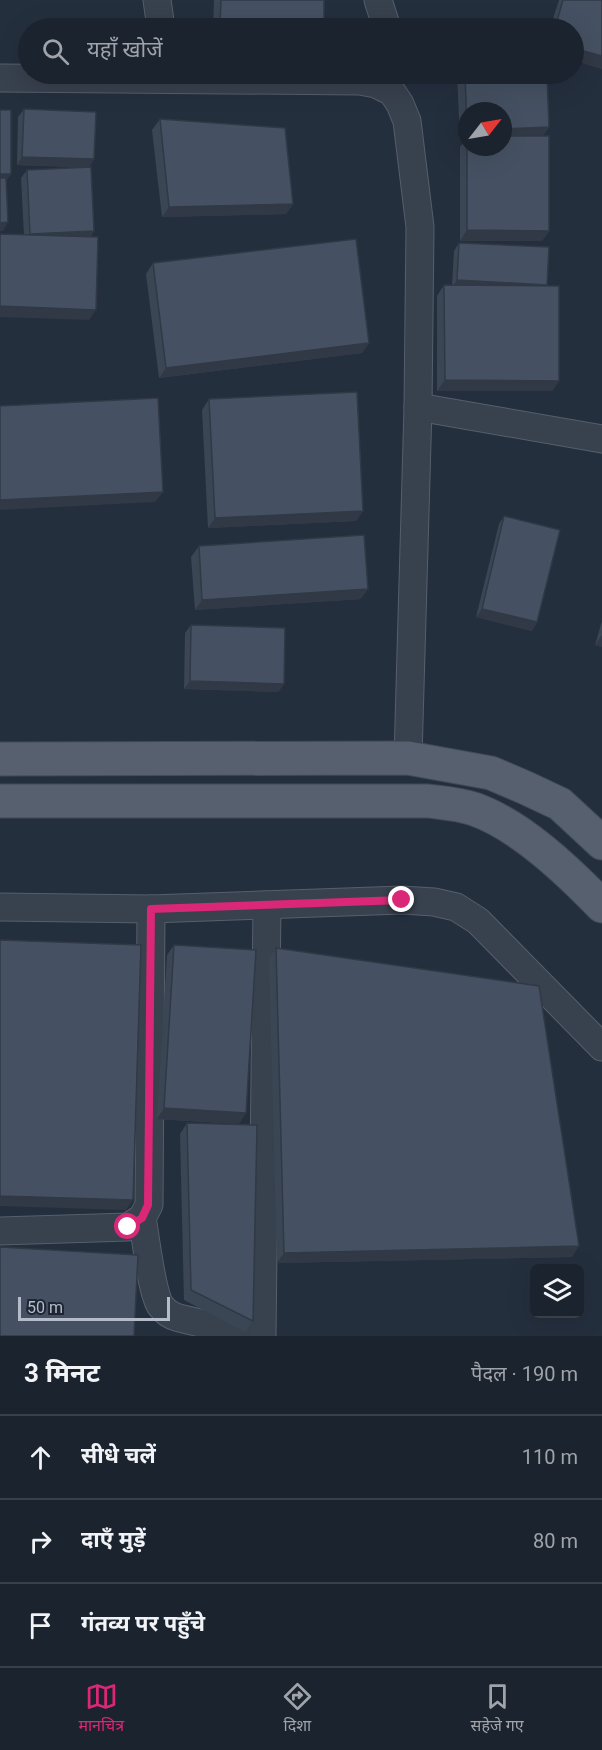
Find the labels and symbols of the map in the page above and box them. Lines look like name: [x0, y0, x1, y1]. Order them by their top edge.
north arrow: [458, 102, 512, 156]
route end: [388, 886, 414, 912]
route start: [114, 1213, 140, 1239]
scale bar: [18, 1294, 170, 1322]

